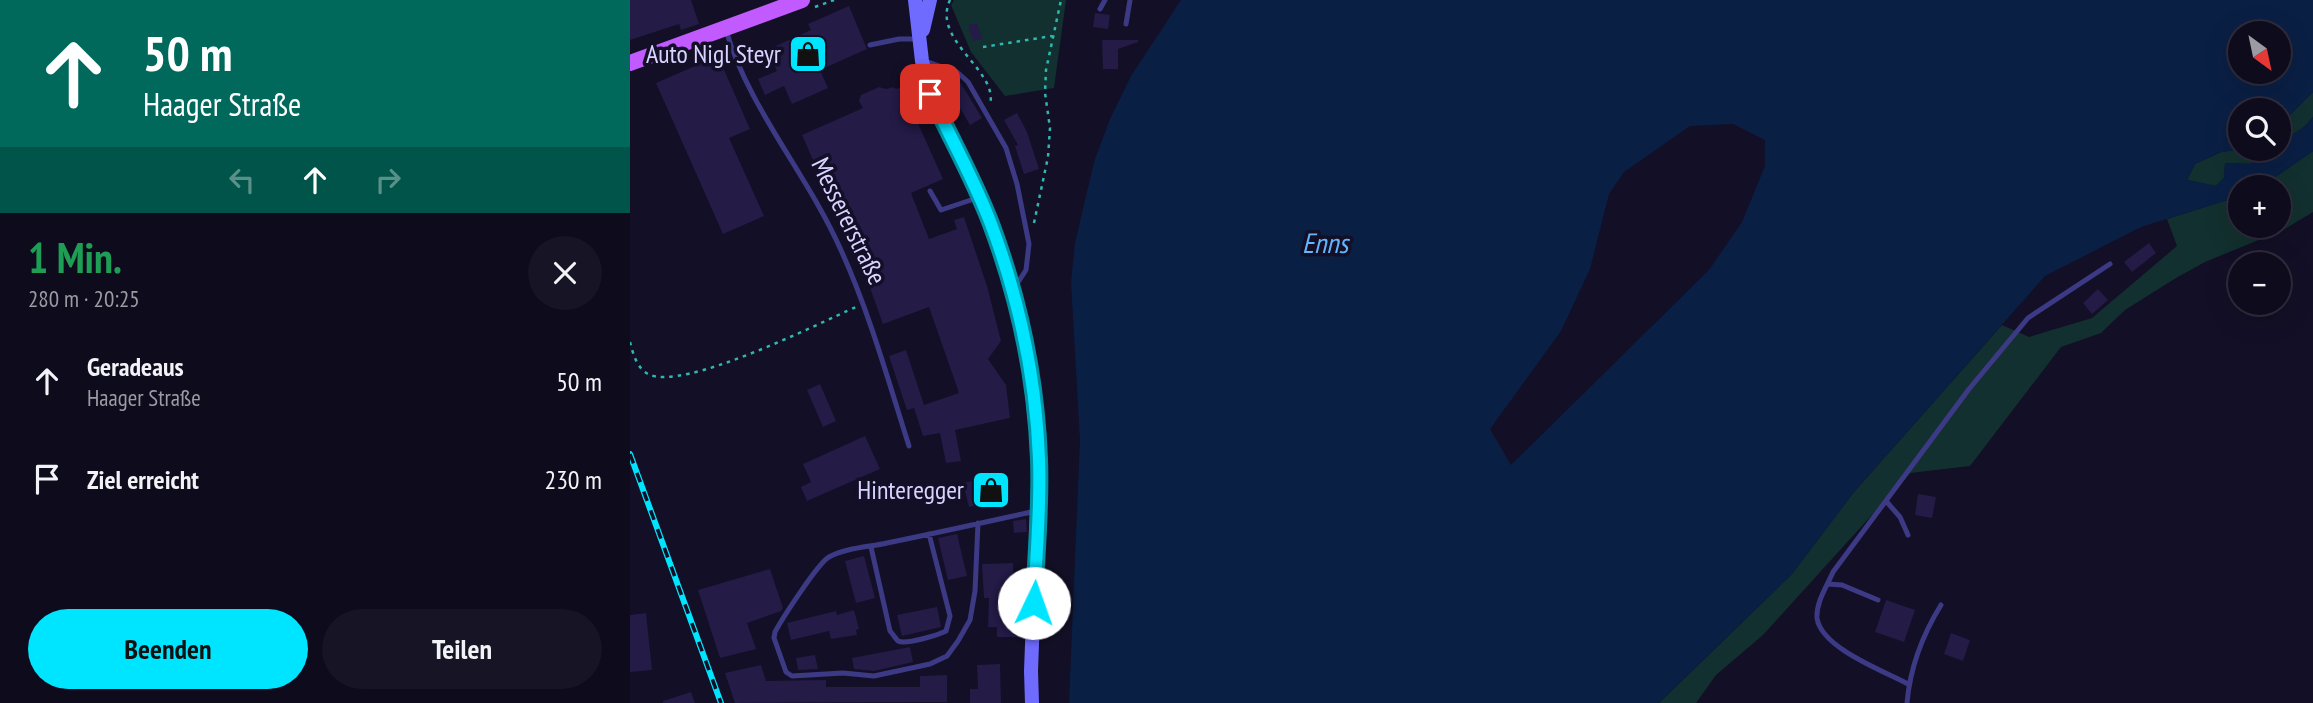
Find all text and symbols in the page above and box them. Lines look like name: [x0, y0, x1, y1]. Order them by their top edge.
text: 50 m: [143, 21, 232, 85]
north arrow: [2228, 21, 2291, 84]
map controls: [2228, 21, 2291, 315]
icon: ahead: [28, 28, 119, 119]
shop icon: Auto Nigl Steyr: [787, 33, 829, 75]
place label: Auto Nigl Steyr: [646, 37, 781, 70]
pin: [900, 64, 960, 124]
icon: arrive: [911, 75, 949, 113]
text: Haager Straße: [143, 83, 301, 125]
button: search: [2228, 98, 2291, 161]
street label: Messererstraße: [804, 152, 894, 290]
icon: left: [223, 161, 261, 199]
icon: ahead: [296, 161, 334, 199]
icon: right: [369, 161, 407, 199]
button: +: [2228, 175, 2291, 238]
water label: Enns: [1302, 224, 1351, 261]
text: 1 Min.: [28, 230, 122, 285]
button: close: [528, 236, 602, 310]
button: −: [2228, 252, 2291, 315]
text: 280 m · 20:25: [28, 284, 140, 313]
text: Geradeaus: [87, 350, 184, 383]
icon: ahead: [28, 362, 66, 400]
text: 50 m: [556, 365, 602, 398]
text: Haager Straße: [87, 383, 201, 412]
icon: arrive: [28, 460, 66, 498]
text: Ziel erreicht: [87, 463, 199, 496]
text: 230 m: [544, 463, 602, 496]
shop icon: Hinteregger: [970, 469, 1012, 511]
place label: Hinteregger: [857, 473, 964, 506]
position arrow: [997, 566, 1071, 640]
button: Beenden: [28, 609, 308, 689]
button: Teilen: [322, 609, 602, 689]

